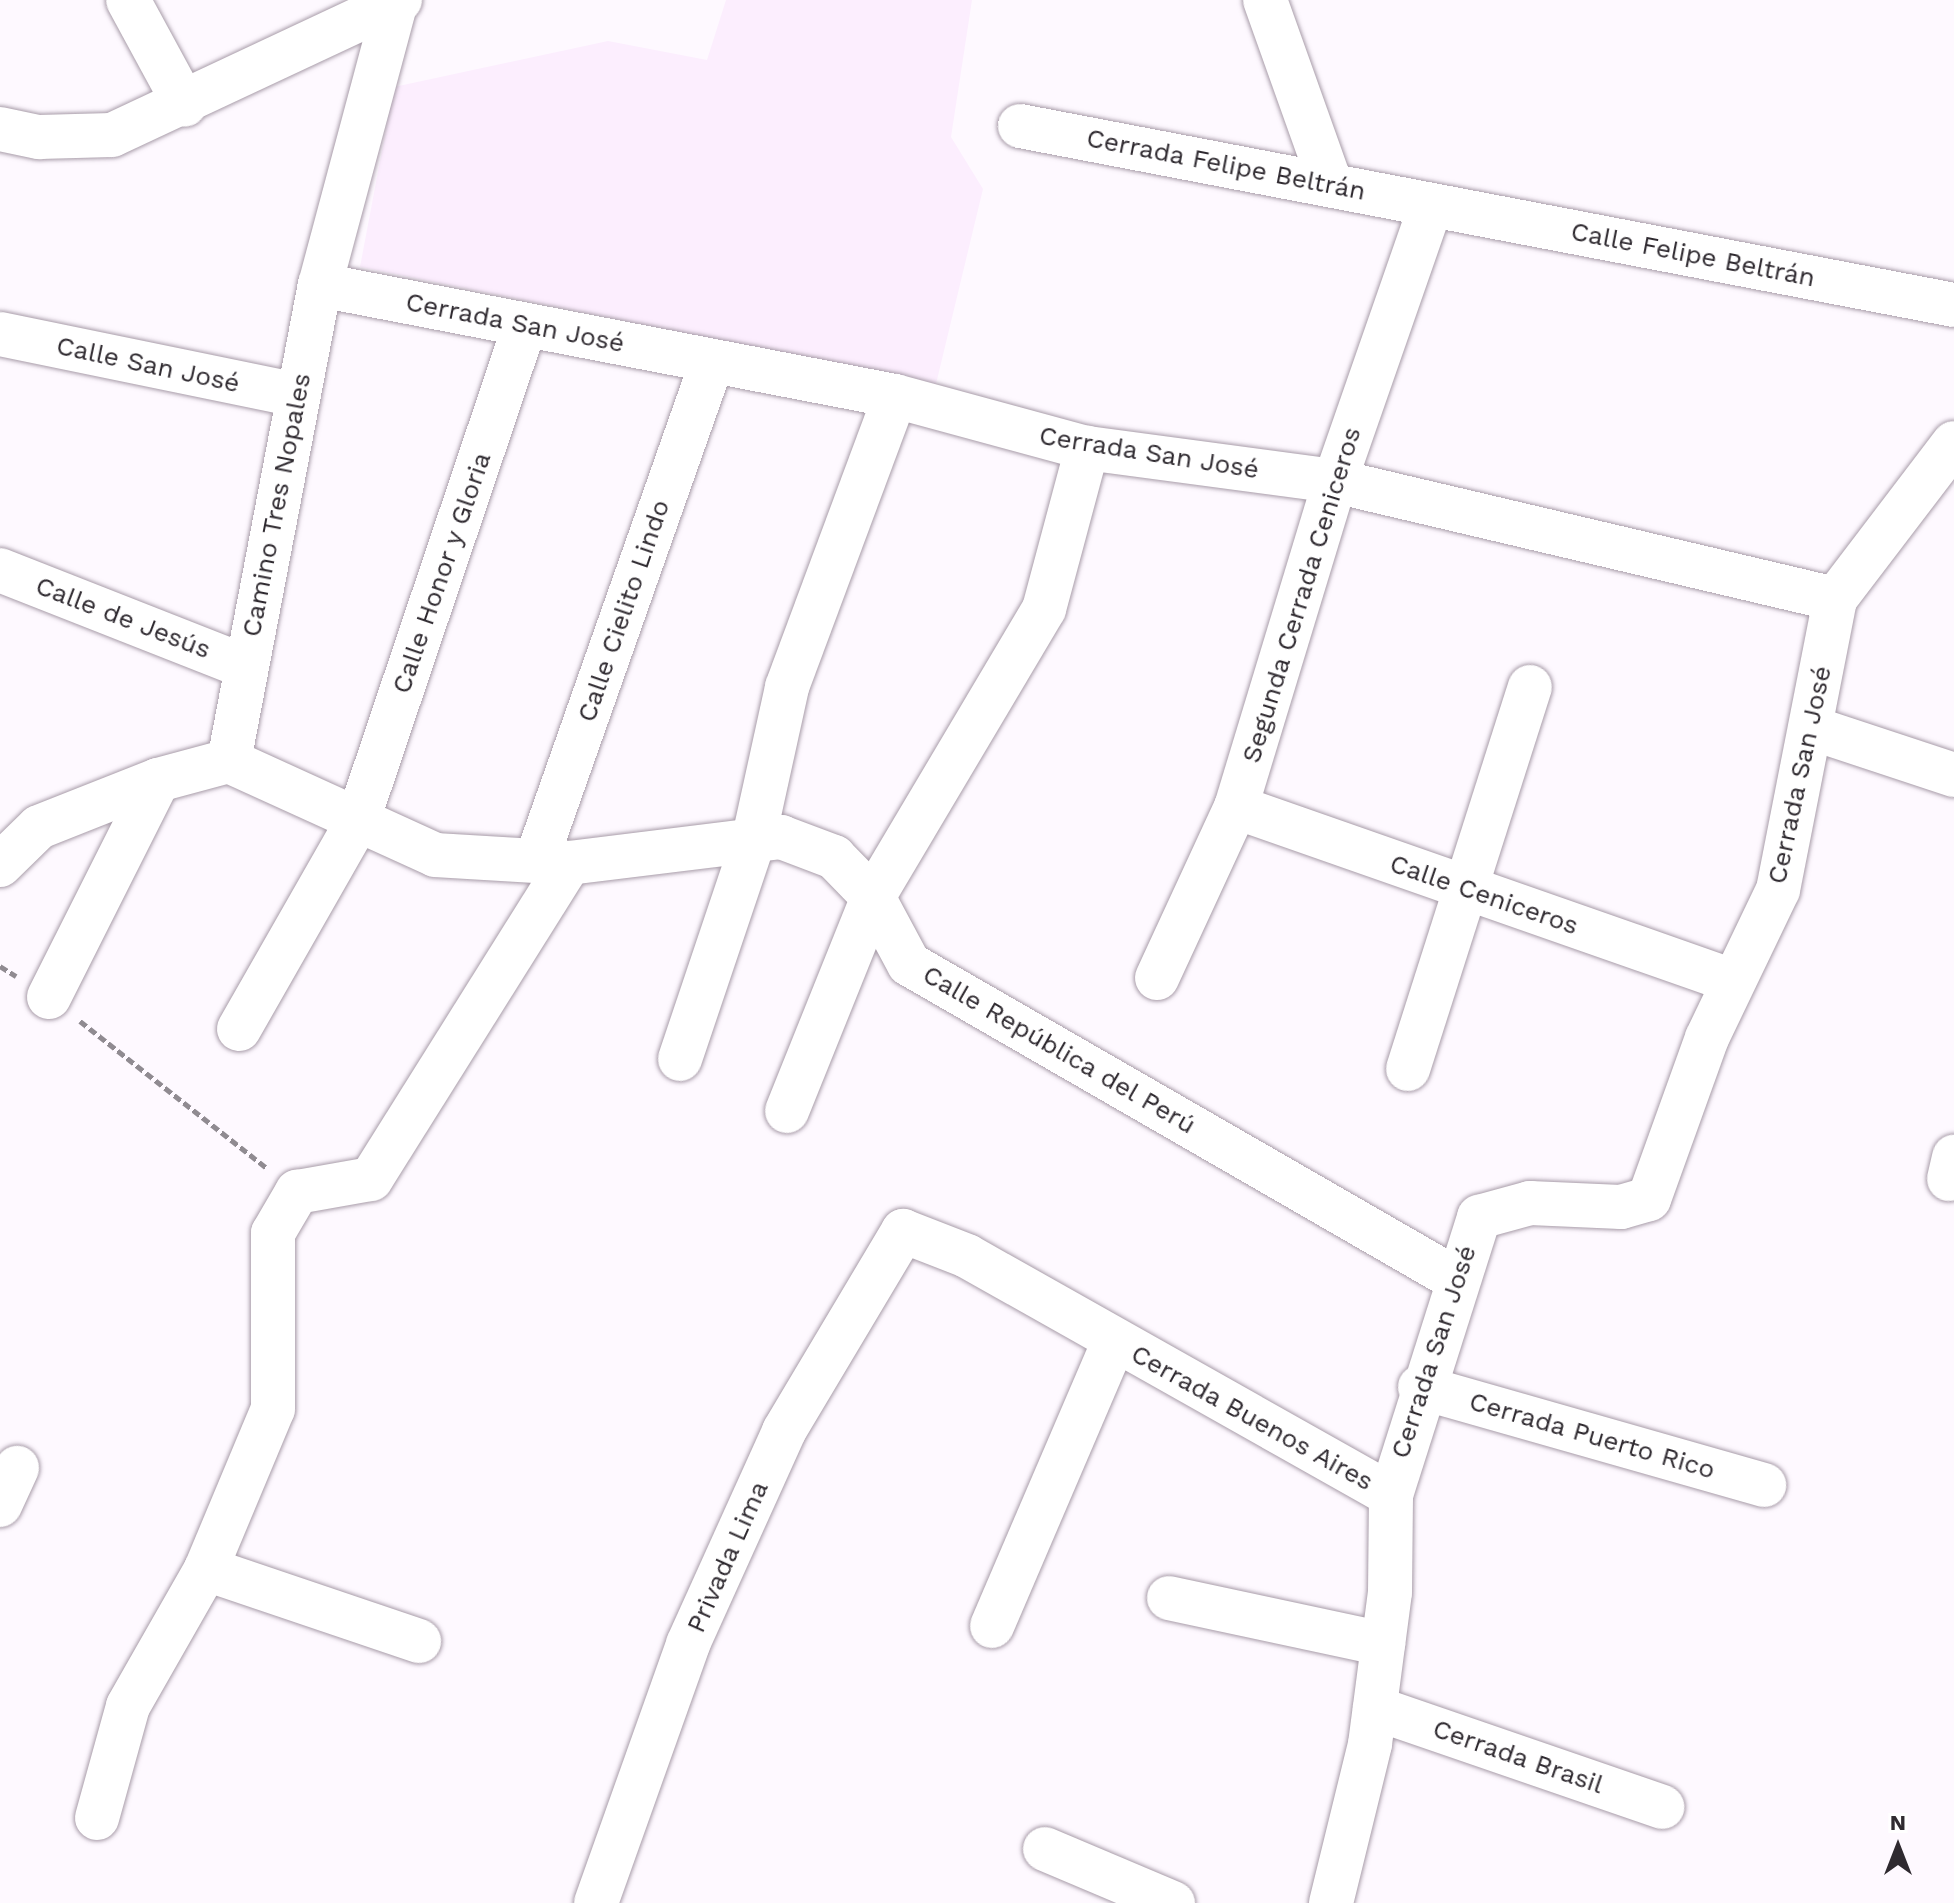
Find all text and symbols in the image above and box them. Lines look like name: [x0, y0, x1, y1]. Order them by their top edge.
street label: Cerrada Felipe Beltrán: [1084, 123, 1368, 207]
street label: Calle Felipe Beltrán: [1568, 216, 1818, 294]
street label: Cerrada San José: [402, 286, 628, 360]
street label: Calle San José: [53, 330, 243, 400]
street label: Camino Tres Nopales: [236, 370, 318, 640]
street label: Cerrada San José: [1036, 420, 1262, 486]
street label: Segunda Cerrada Ceniceros: [1236, 423, 1368, 767]
street label: Calle Honor y Gloria: [386, 447, 498, 699]
street label: Calle Cielito Lindo: [571, 496, 677, 726]
street label: Calle de Jesús: [31, 570, 215, 666]
street label: Cerrada San José: [1762, 663, 1838, 887]
street label: Calle Ceniceros: [1386, 848, 1582, 942]
street label: Calle República del Perú: [916, 959, 1202, 1141]
street label: Cerrada San José: [1385, 1241, 1483, 1463]
street label: Cerrada Buenos Aires: [1125, 1338, 1379, 1498]
street label: Cerrada Puerto Rico: [1465, 1386, 1719, 1486]
street label: Privada Lima: [681, 1476, 775, 1638]
street label: Cerrada Brasil: [1428, 1713, 1608, 1801]
north arrow: [1858, 1807, 1938, 1887]
text: N: [1890, 1810, 1906, 1835]

